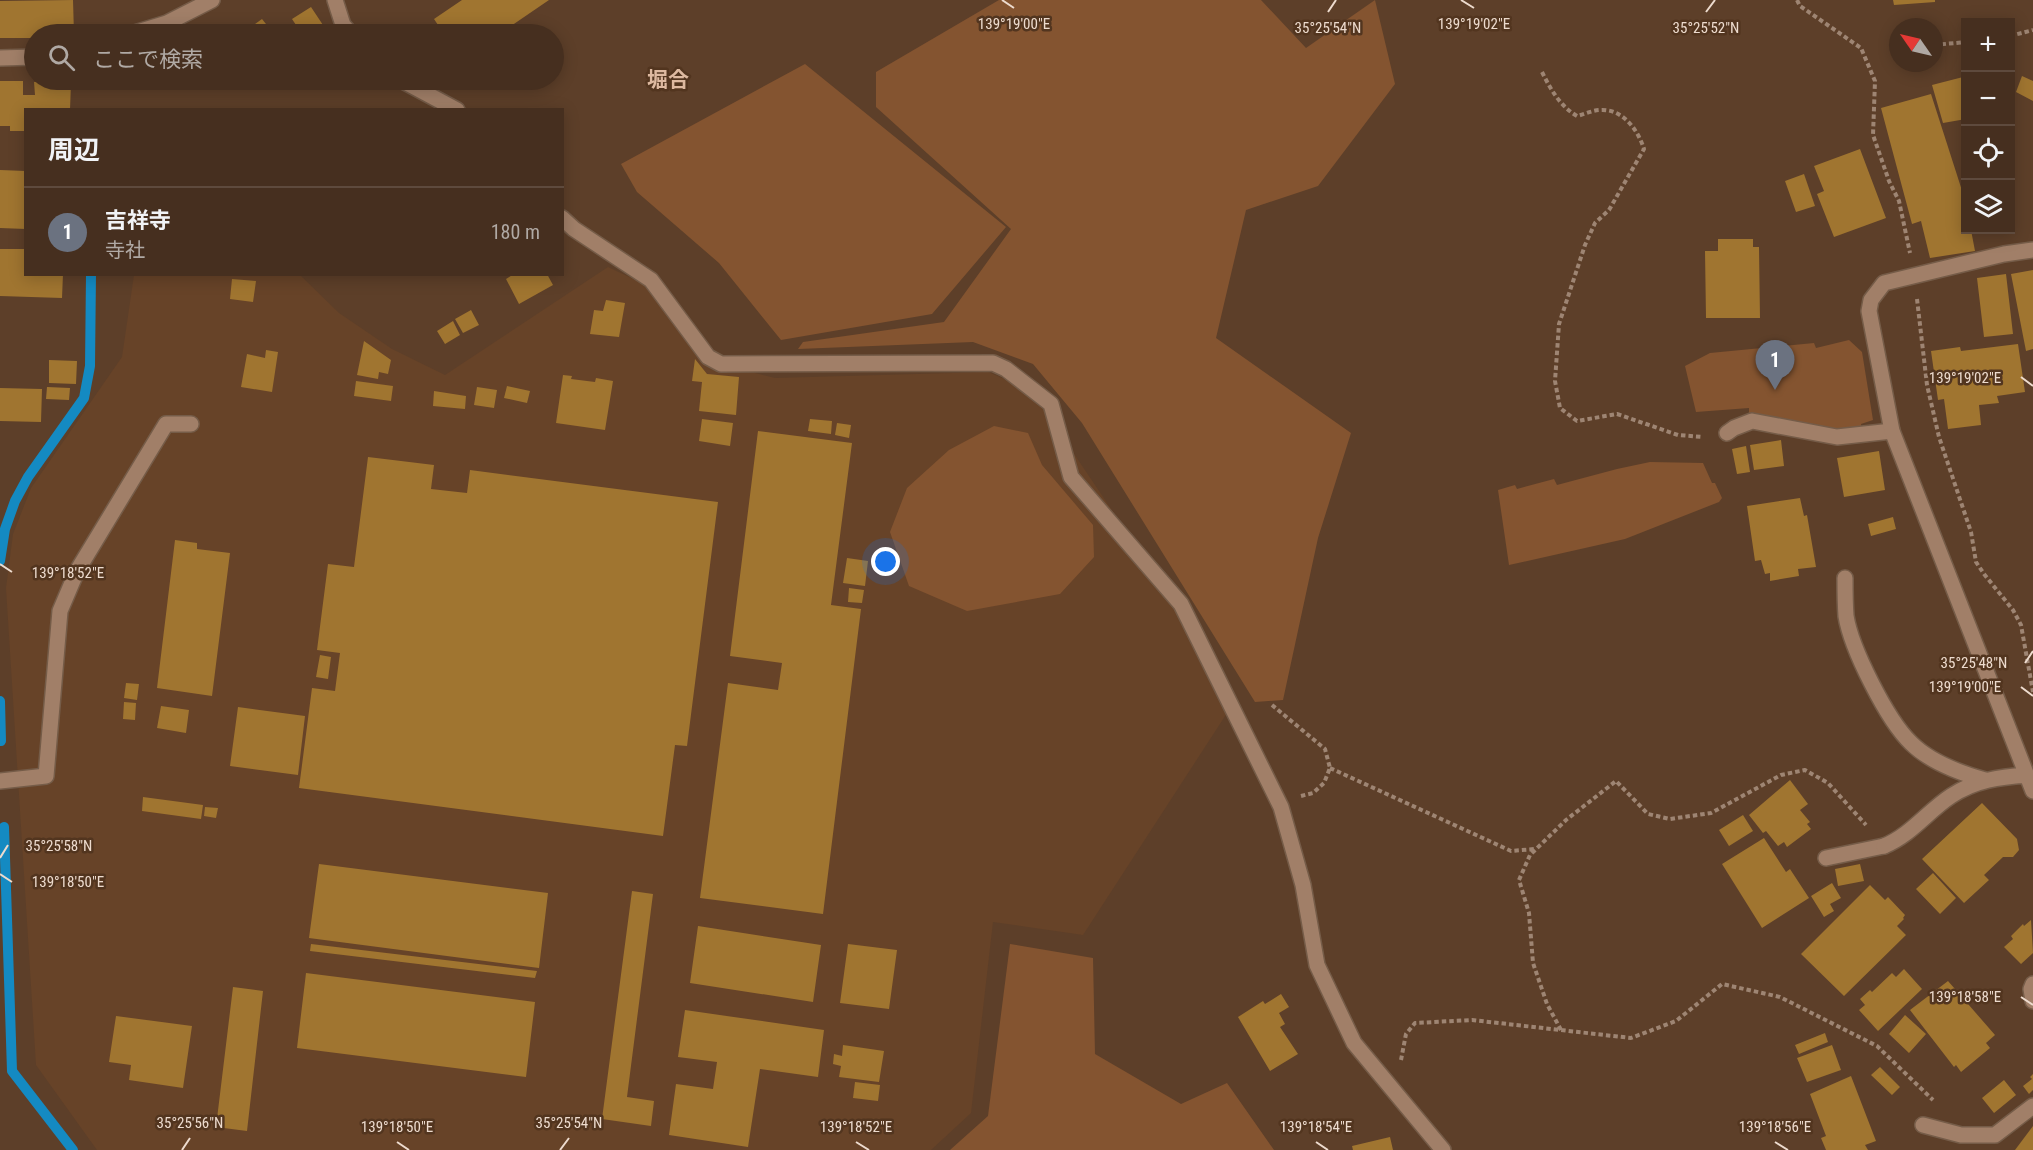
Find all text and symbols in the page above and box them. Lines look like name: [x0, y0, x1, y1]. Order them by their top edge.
text: 139°19'00"E: [978, 15, 1050, 33]
text: 139°19'02"E: [1438, 15, 1510, 33]
north arrow: [1889, 18, 1943, 72]
map controls: [1961, 18, 2015, 234]
button: +: [1961, 18, 2015, 72]
text: 35°25'54"N: [1295, 19, 1361, 37]
text: 35°25'52"N: [1673, 19, 1739, 37]
search box: [24, 24, 564, 90]
icon: search: [45, 41, 78, 74]
text: ここで検索: [93, 47, 203, 72]
district label: 堀合: [647, 68, 689, 92]
button: −: [1961, 72, 2015, 126]
button: locate: [1961, 126, 2015, 180]
text: 周辺: [48, 135, 100, 165]
button: layers: [1961, 180, 2015, 234]
text: 吉祥寺: [105, 208, 171, 233]
text: 1: [62, 220, 73, 244]
text: 180 m: [491, 220, 540, 244]
text: 寺社: [105, 238, 145, 262]
pin: 1: [1756, 340, 1794, 390]
text: 139°19'02"E: [1929, 369, 2001, 387]
your location: [871, 547, 900, 576]
text: 139°18'52"E: [32, 564, 104, 582]
text: 35°25'48"N: [1941, 654, 2007, 672]
text: 139°19'00"E: [1929, 678, 2001, 696]
text: 35°25'58"N: [26, 837, 92, 855]
text: 139°18'50"E: [32, 873, 104, 891]
text: 139°18'58"E: [1929, 988, 2001, 1006]
text: 35°25'56"N: [157, 1114, 223, 1132]
text: 35°25'54"N: [536, 1114, 602, 1132]
text: 139°18'50"E: [361, 1118, 433, 1136]
text: 139°18'52"E: [820, 1118, 892, 1136]
text: 139°18'54"E: [1280, 1118, 1352, 1136]
text: 139°18'56"E: [1739, 1118, 1811, 1136]

